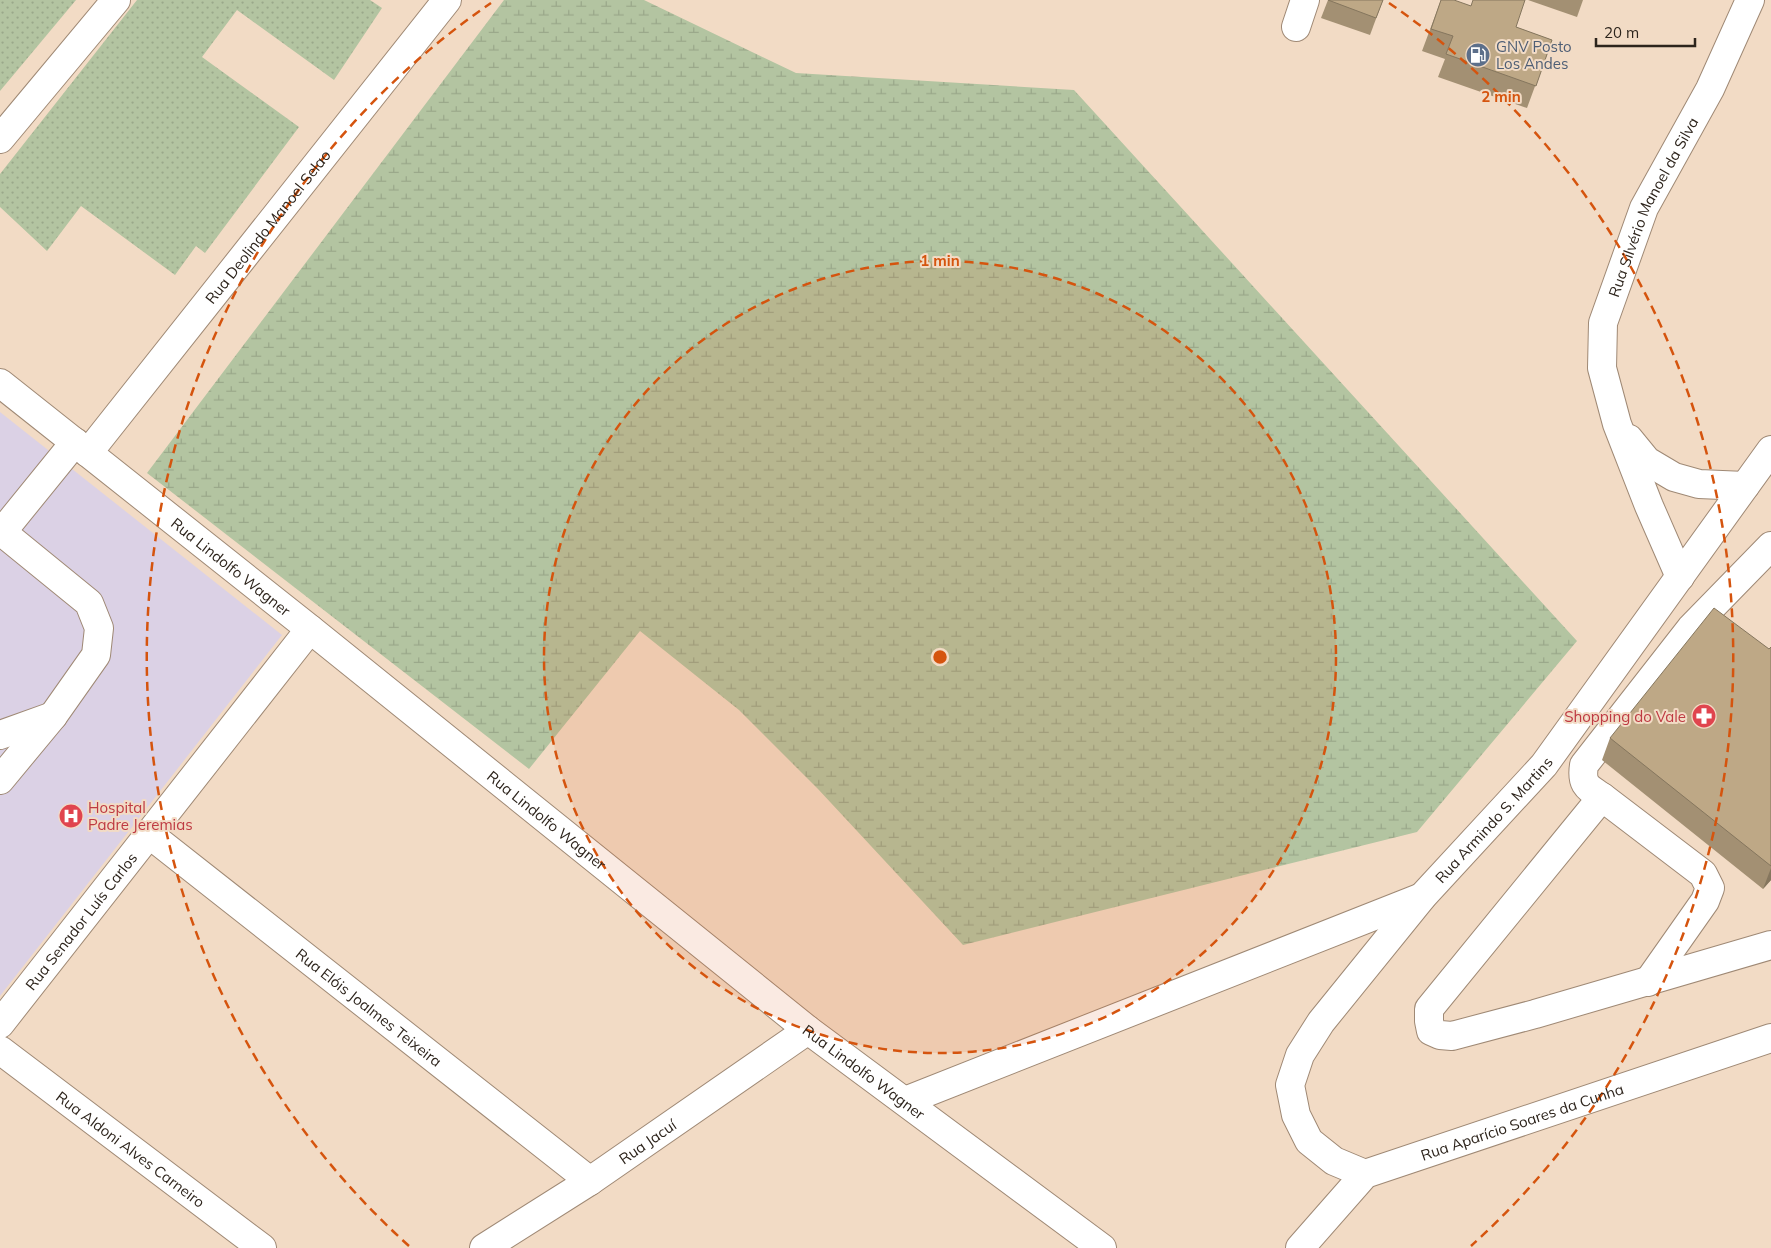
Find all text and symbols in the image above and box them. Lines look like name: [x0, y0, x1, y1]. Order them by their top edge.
scale bar: [1596, 15, 1695, 47]
text: 20 m: [1604, 23, 1639, 42]
place label: GNV Posto Los Andes: [1496, 37, 1572, 73]
fuel station icon: GNV Posto Los Andes: [1465, 42, 1491, 68]
text: 2 min: [1481, 87, 1521, 106]
street label: Rua Silvério Manoel da Silva: [1604, 114, 1702, 299]
street label: Rua Deolindo Manoel Selao: [201, 146, 334, 307]
text: 1 min: [920, 251, 960, 270]
street label: Rua Lindolfo Wagner: [167, 513, 295, 620]
centre of rings: [931, 648, 949, 666]
pharmacy icon: Shopping do Vale: [1691, 703, 1717, 729]
place label: Shopping do Vale: [1564, 707, 1686, 726]
street label: Rua Armindo S. Martins: [1431, 753, 1556, 887]
street label: Rua Lindolfo Wagner: [484, 766, 611, 874]
place label: Hospital Padre Jeremias: [88, 798, 193, 834]
hospital icon: Hospital Padre Jeremias: [58, 803, 84, 829]
street label: Rua Senador Luís Carlos: [21, 848, 141, 994]
street label: Rua Elóis Joalmes Teixeira: [292, 944, 446, 1070]
street label: Rua Lindolfo Wagner: [799, 1020, 929, 1123]
street label: Rua Aparício Soares da Cunha: [1418, 1079, 1626, 1164]
street label: Rua Aldoni Alves Carneiro: [53, 1087, 209, 1211]
street label: Rua Jacuí: [615, 1114, 681, 1168]

